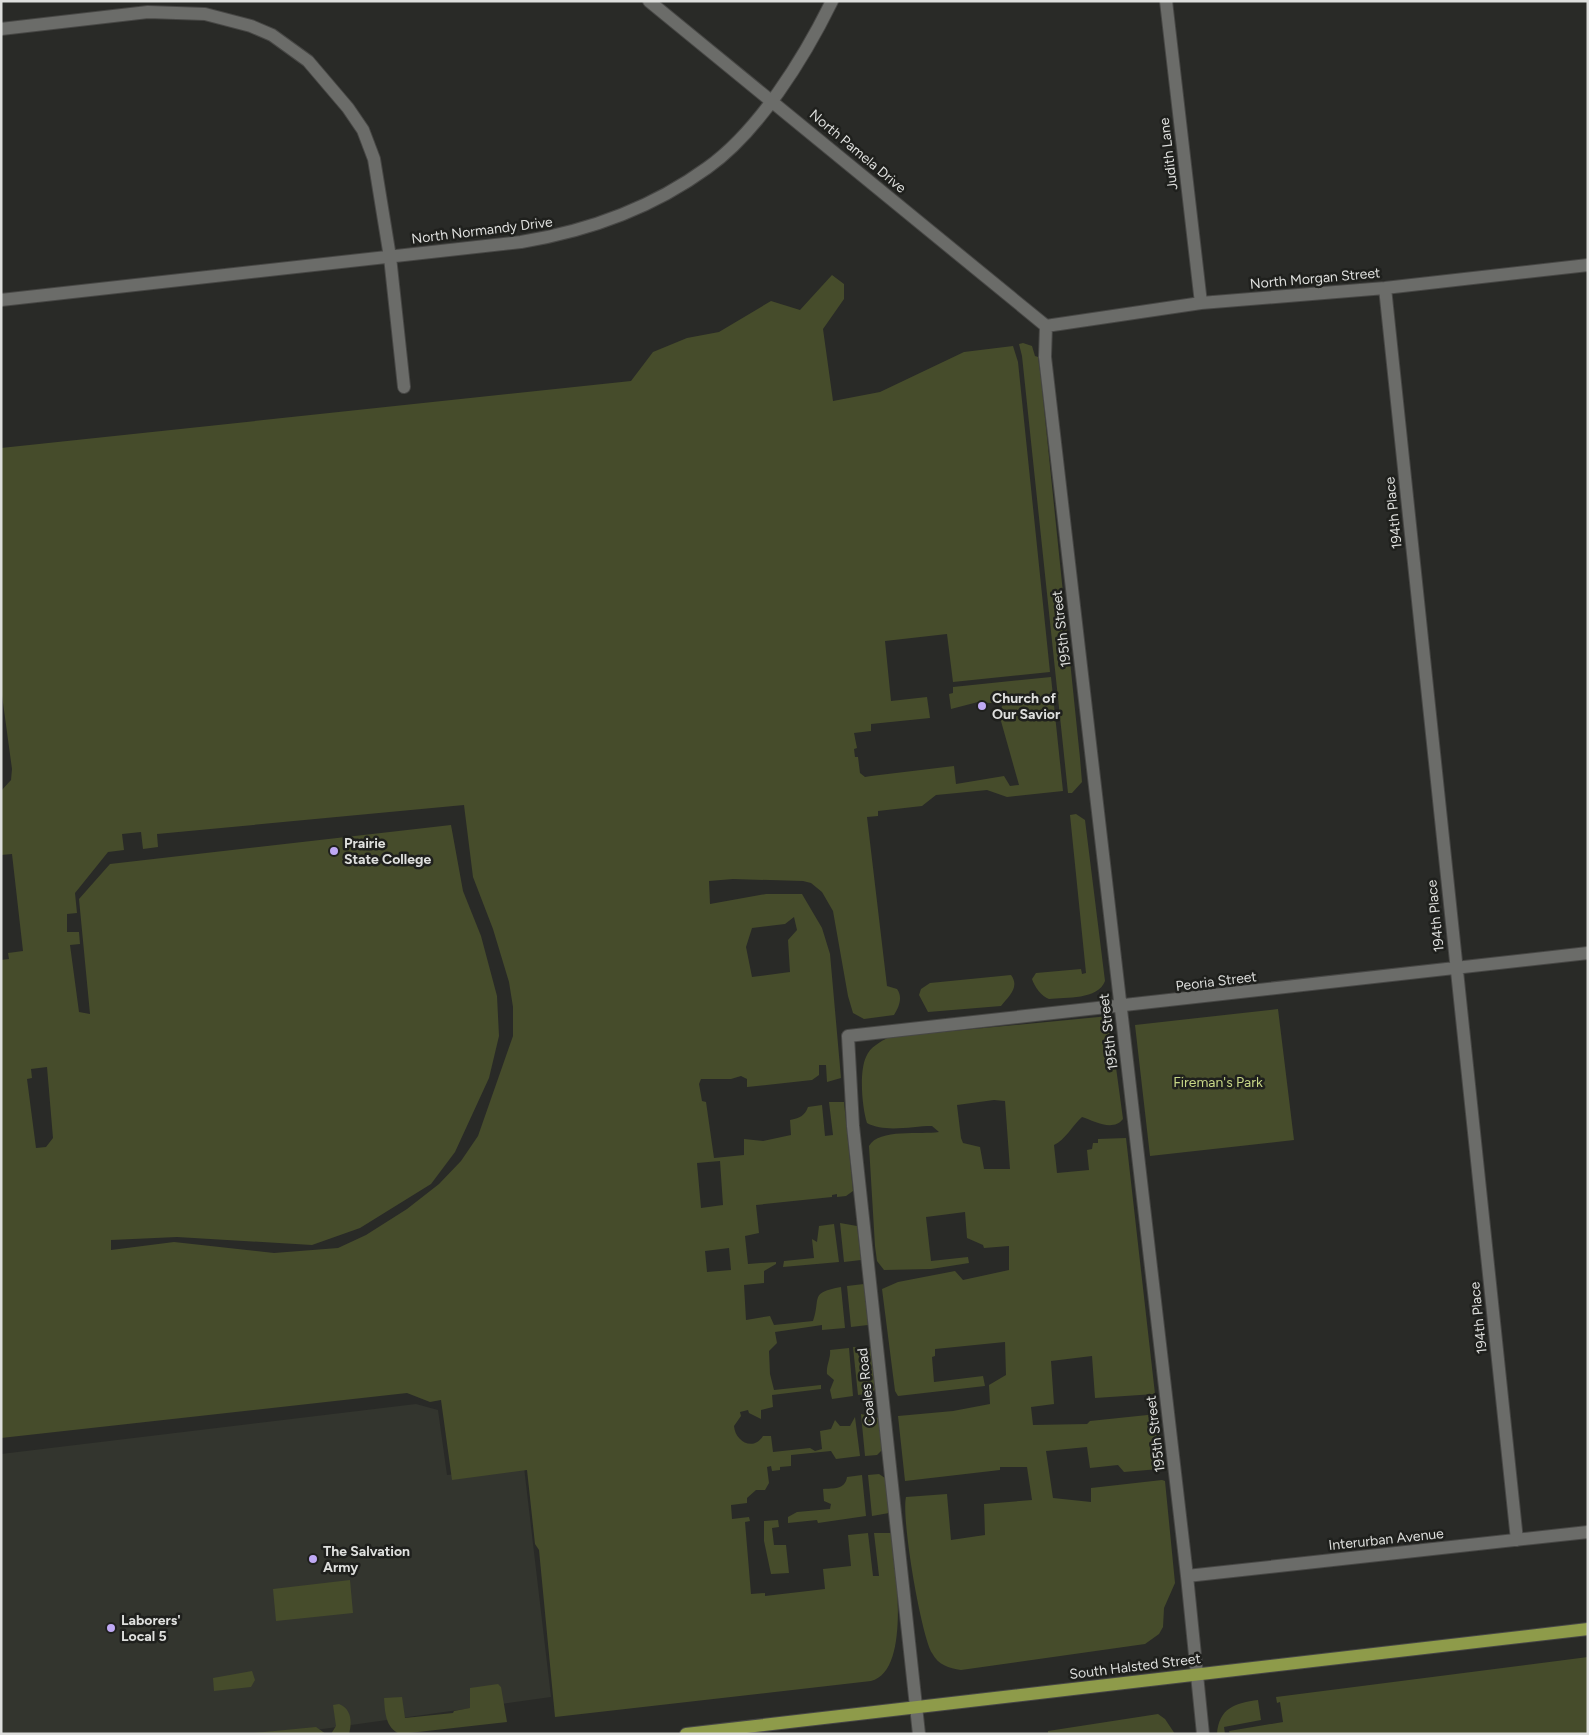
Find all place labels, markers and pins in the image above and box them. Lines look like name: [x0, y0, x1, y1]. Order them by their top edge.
place label: Church of Our Savior: [992, 690, 1061, 723]
marker: Church of Our Savior: [976, 700, 988, 712]
place label: Prairie State College: [344, 835, 431, 868]
marker: Prairie State College: [328, 845, 340, 857]
place label: The Salvation Army: [323, 1543, 410, 1576]
marker: The Salvation Army: [307, 1553, 319, 1565]
place label: Laborers' Local 5: [121, 1612, 181, 1645]
marker: Laborers' Local 5: [105, 1622, 117, 1634]

